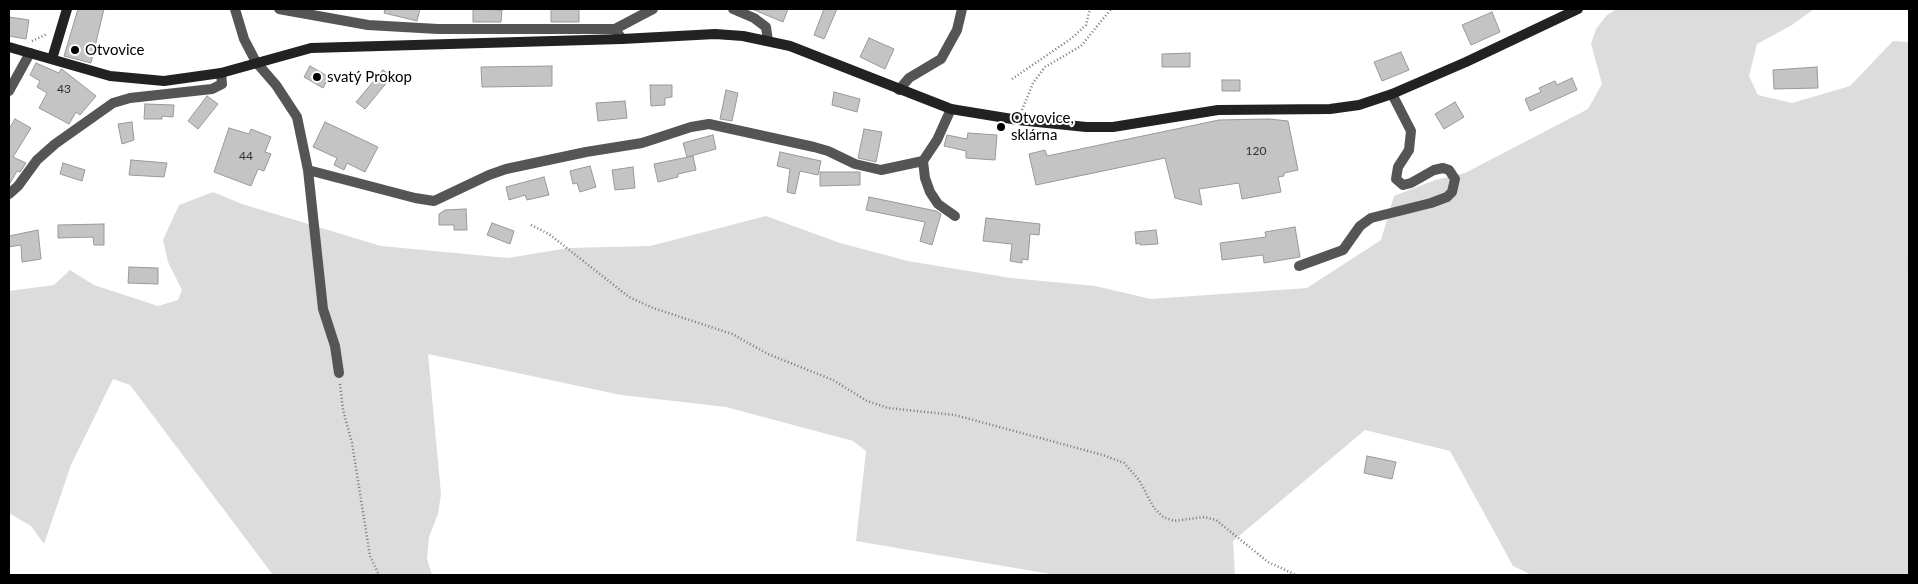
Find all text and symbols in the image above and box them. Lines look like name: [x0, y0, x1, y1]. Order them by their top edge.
place label: Otvovice: [85, 41, 144, 59]
marker: Otvovice: [69, 44, 81, 56]
place label: svatý Prokop: [327, 68, 412, 86]
marker: svatý Prokop: [311, 71, 323, 83]
house number: 43: [57, 82, 71, 96]
place label: Otvovice, sklárna: [1011, 109, 1074, 144]
marker: Otvovice, sklárna: [995, 121, 1007, 133]
house number: 120: [1246, 144, 1266, 158]
house number: 44: [239, 149, 253, 163]

